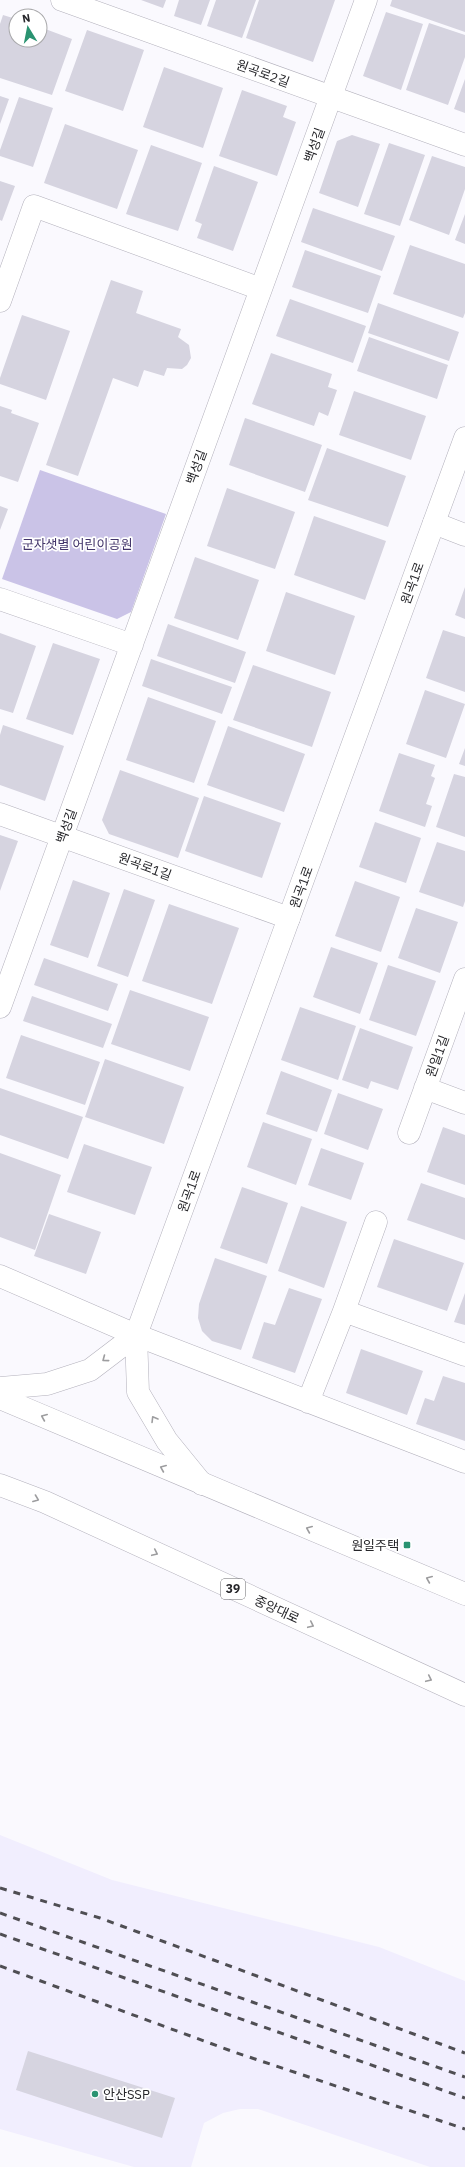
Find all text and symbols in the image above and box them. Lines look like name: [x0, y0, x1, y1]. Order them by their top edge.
north arrow: [8, 8, 48, 48]
text: N: [21, 11, 31, 26]
street label: 원곡로2길: [234, 56, 292, 91]
street label: 백성길: [300, 125, 329, 165]
street label: 백성길: [182, 447, 211, 487]
park label: 군자샛별 어린이공원: [22, 536, 132, 553]
street label: 원곡1로: [397, 560, 428, 607]
street label: 백성길: [52, 806, 81, 846]
street label: 원곡로1길: [116, 849, 174, 884]
street label: 원곡1로: [286, 864, 317, 911]
street label: 원일1길: [422, 1033, 453, 1080]
street label: 원곡1로: [174, 1168, 205, 1215]
one-way arrow: [102, 1354, 109, 1362]
one-way arrow: [40, 1414, 48, 1422]
one-way arrow: [151, 1416, 158, 1423]
one-way arrow: [160, 1464, 167, 1472]
one-way arrow: [33, 1495, 40, 1503]
one-way arrow: [306, 1526, 314, 1534]
place label: 원일주택: [351, 1537, 399, 1554]
marker: 원일주택: [402, 1540, 412, 1550]
one-way arrow: [150, 1548, 158, 1556]
one-way arrow: [426, 1576, 433, 1584]
road number: 39: [221, 1579, 245, 1599]
street label: 중앙대로: [252, 1592, 302, 1627]
one-way arrow: [307, 1620, 314, 1628]
one-way arrow: [425, 1674, 433, 1682]
place label: 안산SSP: [103, 2086, 150, 2103]
marker: 안산SSP: [90, 2089, 100, 2099]

